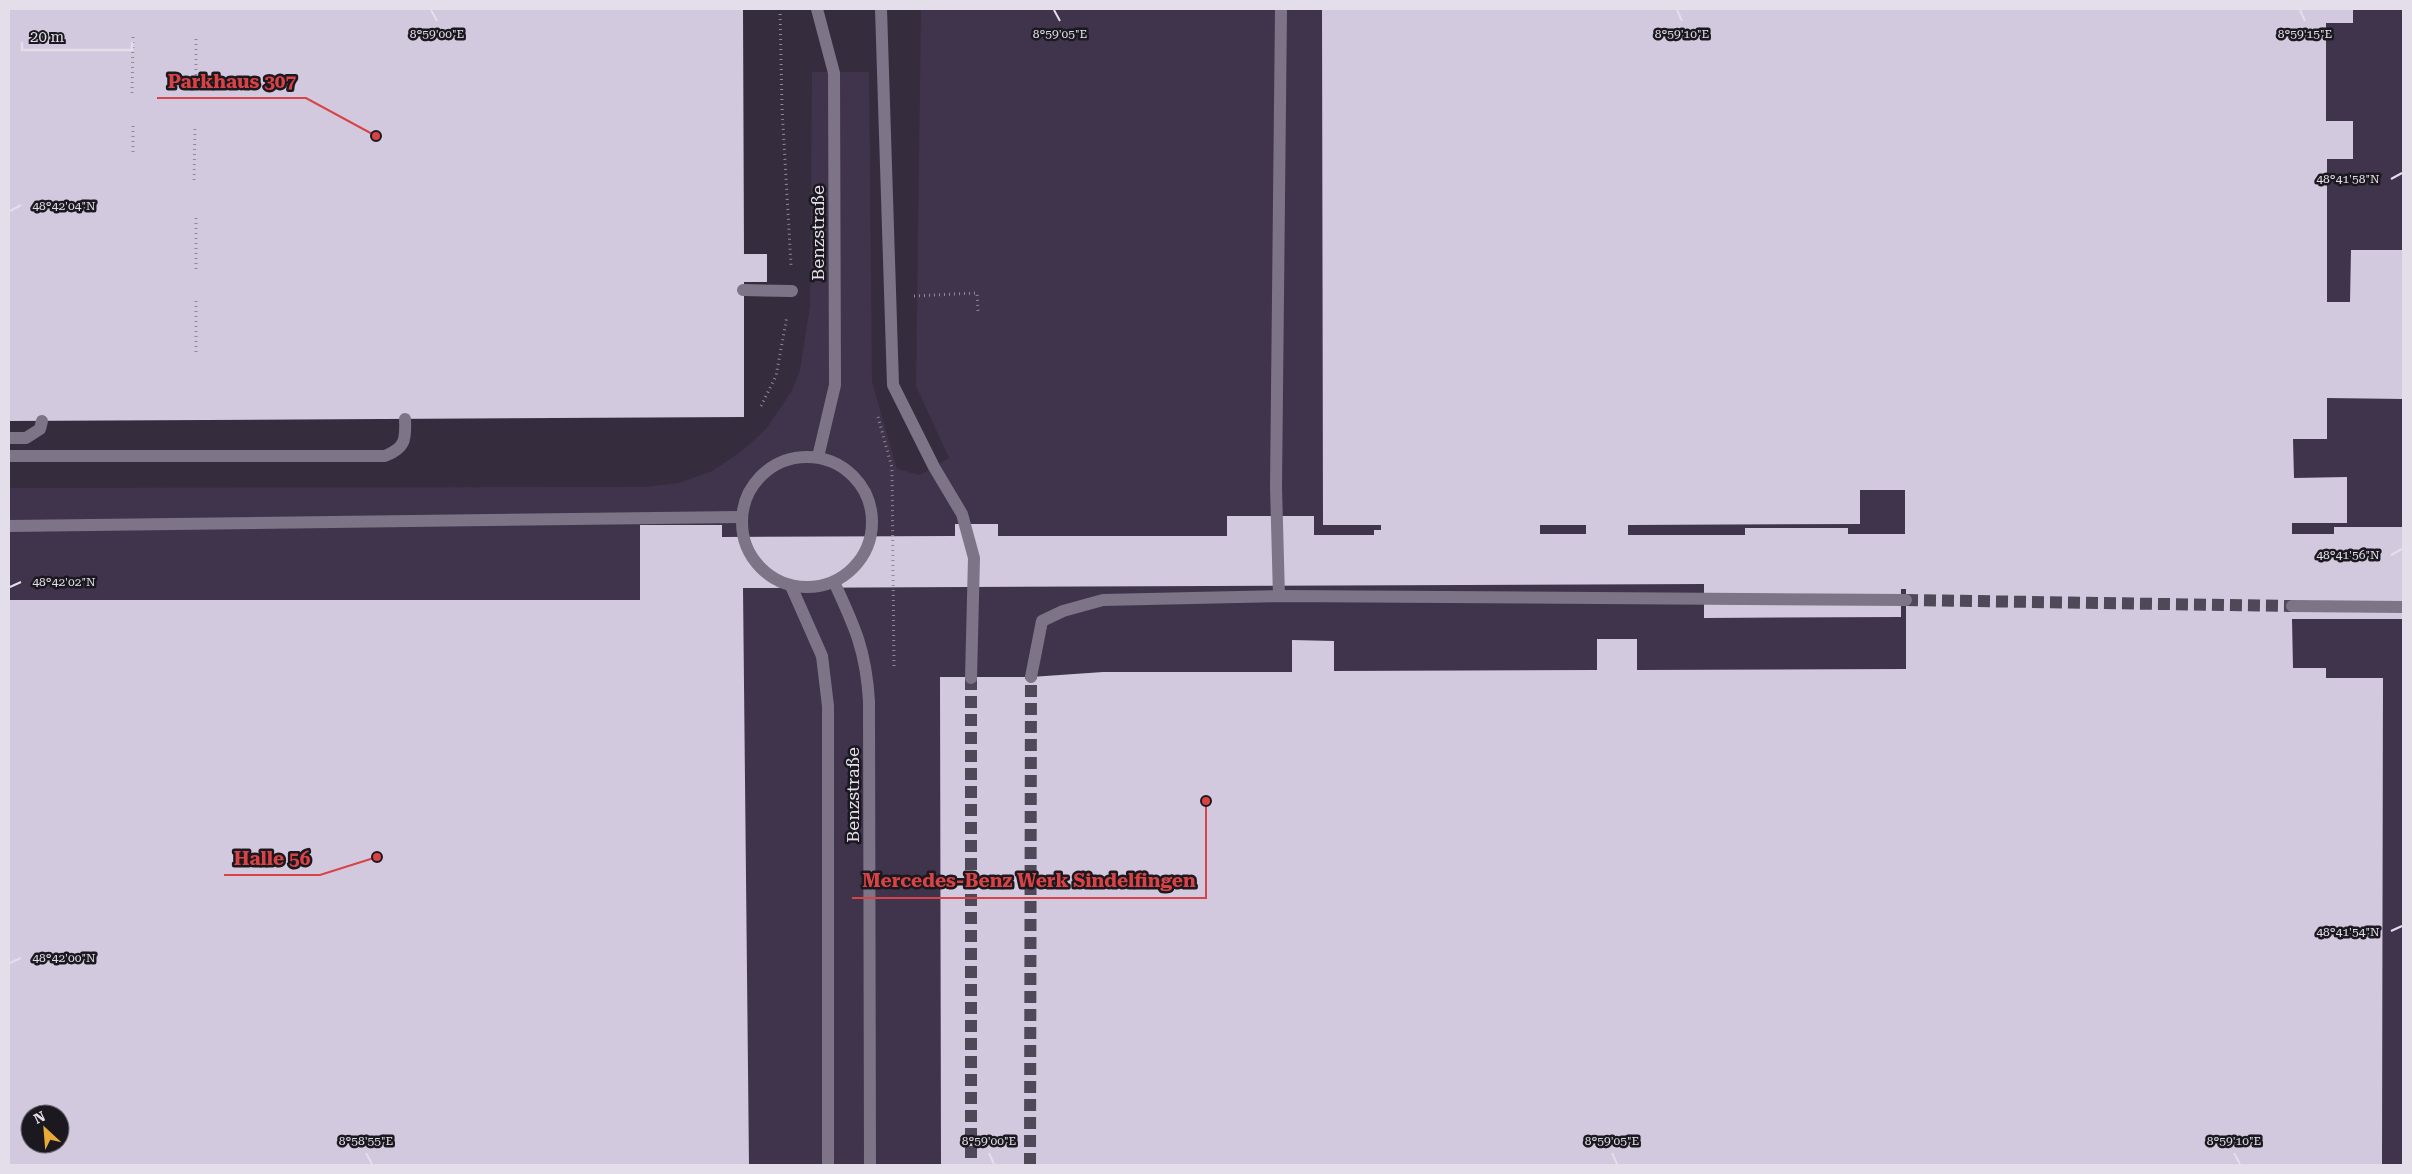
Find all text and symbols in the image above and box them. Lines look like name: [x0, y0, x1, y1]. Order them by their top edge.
scale bar: [22, 20, 132, 52]
text: 8°59'00"E: [410, 27, 464, 41]
text: 8°59'05"E: [1033, 27, 1087, 41]
text: 8°59'10"E: [1655, 27, 1709, 41]
text: 8°59'15"E: [2278, 27, 2332, 41]
text: 20 m: [30, 28, 65, 46]
callout: Parkhaus 307: [157, 64, 306, 98]
text: Parkhaus 307: [168, 70, 297, 93]
text: 48°41'58"N: [2316, 172, 2380, 186]
street label: Benzstraße: [807, 185, 828, 281]
text: 48°42'04"N: [32, 199, 96, 213]
text: 48°41'56"N: [2316, 548, 2380, 562]
text: 48°42'02"N: [32, 575, 96, 589]
street label: Benzstraße: [842, 747, 863, 843]
callout: Halle 56: [224, 841, 320, 875]
text: Halle 56: [234, 847, 311, 870]
callout: Mercedes-Benz Werk Sindelfingen: [852, 864, 1206, 898]
text: Mercedes-Benz Werk Sindelfingen: [862, 869, 1196, 892]
text: 48°41'54"N: [2316, 925, 2380, 939]
text: 48°42'00"N: [32, 951, 96, 965]
north arrow: [20, 1104, 70, 1154]
text: N: [31, 1108, 48, 1127]
text: 8°58'55"E: [339, 1134, 393, 1148]
text: 8°59'00"E: [962, 1134, 1016, 1148]
text: 8°59'05"E: [1585, 1134, 1639, 1148]
text: 8°59'10"E: [2207, 1134, 2261, 1148]

